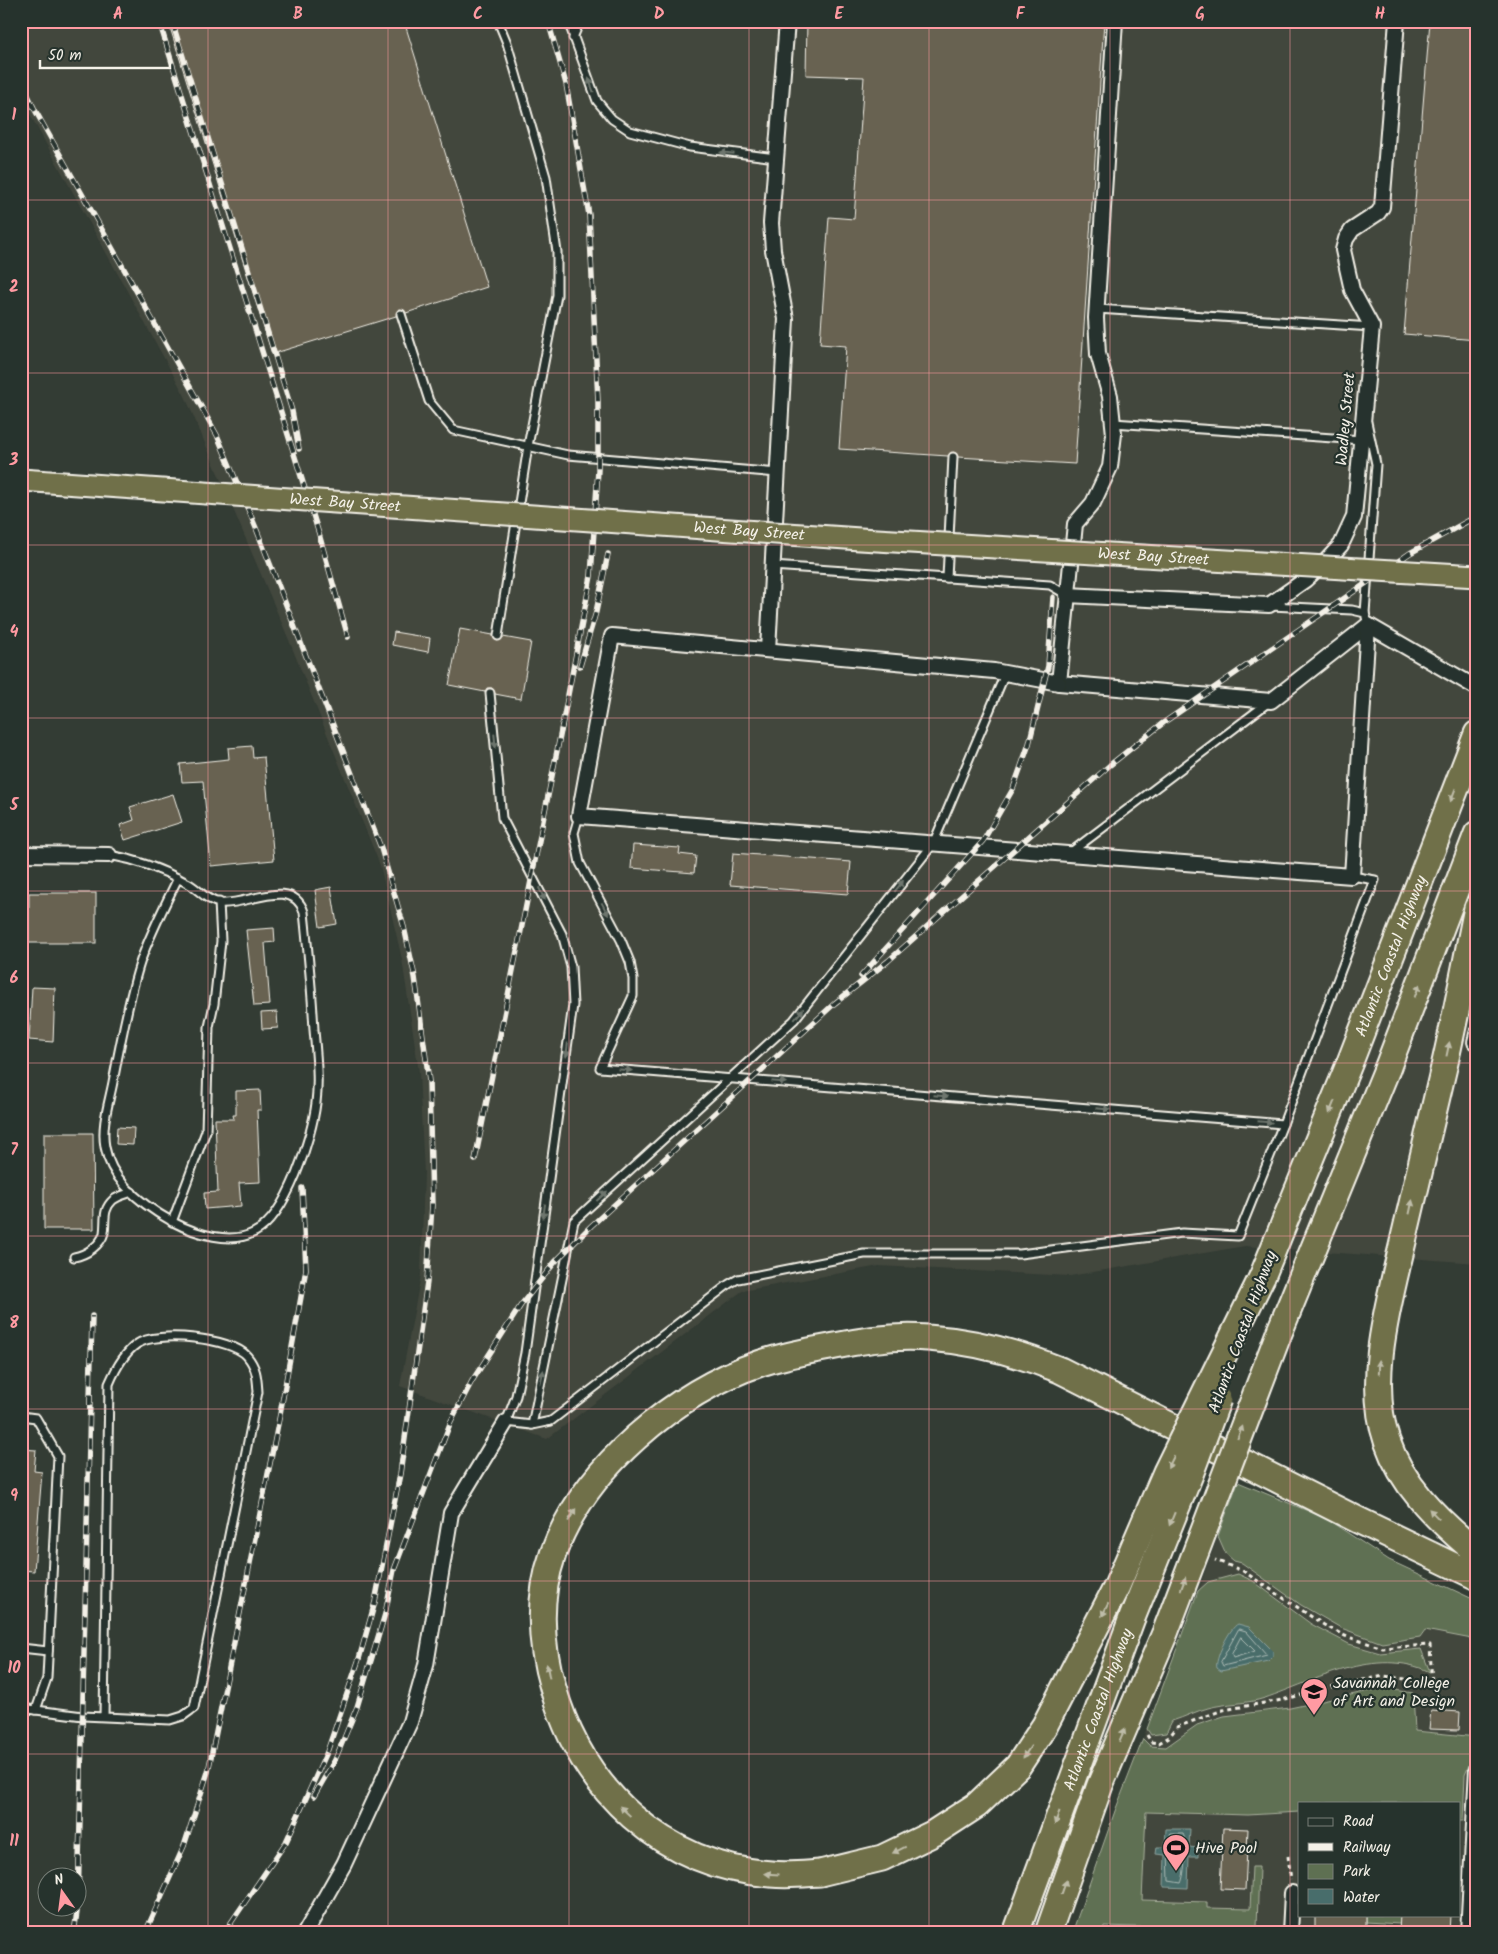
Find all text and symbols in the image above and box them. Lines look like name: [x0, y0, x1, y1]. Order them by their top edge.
text: A: [113, 2, 123, 27]
text: B: [293, 2, 303, 27]
text: C: [473, 2, 483, 27]
text: D: [654, 2, 665, 27]
text: E: [835, 2, 845, 27]
text: F: [1016, 2, 1026, 27]
text: G: [1195, 2, 1205, 27]
text: H: [1375, 2, 1385, 27]
scale bar: [40, 38, 170, 70]
text: 50 m: [48, 44, 82, 68]
one-way arrow: [587, 77, 594, 92]
text: 1: [12, 103, 17, 128]
one-way arrow: [719, 149, 735, 157]
text: 2: [9, 275, 19, 300]
street label: Wadley Street: [1329, 370, 1363, 467]
text: 3: [9, 448, 19, 473]
street label: West Bay Street: [289, 486, 402, 519]
street label: West Bay Street: [693, 515, 806, 548]
street label: West Bay Street: [1097, 541, 1211, 572]
text: 4: [10, 620, 19, 645]
one-way arrow: [491, 734, 499, 750]
one-way arrow: [1449, 788, 1456, 803]
text: 5: [9, 793, 20, 818]
street label: Atlantic Coastal Highway: [1348, 871, 1434, 1040]
one-way arrow: [894, 879, 904, 893]
one-way arrow: [538, 887, 546, 901]
one-way arrow: [601, 902, 609, 917]
text: 6: [10, 966, 19, 991]
one-way arrow: [1413, 983, 1421, 998]
one-way arrow: [793, 1008, 804, 1021]
one-way arrow: [1444, 1041, 1452, 1057]
one-way arrow: [563, 1042, 571, 1058]
one-way arrow: [617, 1066, 633, 1074]
one-way arrow: [771, 1079, 787, 1087]
one-way arrow: [933, 1092, 949, 1100]
one-way arrow: [1328, 1100, 1335, 1115]
one-way arrow: [1095, 1105, 1111, 1113]
one-way arrow: [1257, 1118, 1273, 1126]
text: 7: [10, 1138, 18, 1163]
one-way arrow: [596, 1190, 609, 1201]
one-way arrow: [1407, 1200, 1415, 1215]
one-way arrow: [540, 1203, 548, 1219]
street label: Atlantic Coastal Highway: [1202, 1247, 1284, 1417]
text: 8: [9, 1311, 19, 1336]
one-way arrow: [1375, 1358, 1383, 1374]
one-way arrow: [538, 1369, 546, 1385]
one-way arrow: [1237, 1425, 1245, 1439]
one-way arrow: [1167, 1454, 1175, 1469]
text: 9: [10, 1484, 18, 1509]
one-way arrow: [568, 1508, 577, 1521]
one-way arrow: [1428, 1508, 1440, 1520]
one-way arrow: [1168, 1512, 1176, 1526]
one-way arrow: [1180, 1577, 1187, 1592]
one-way arrow: [1100, 1603, 1108, 1617]
street label: Atlantic Coastal Highway: [1057, 1625, 1140, 1794]
text: 10: [7, 1656, 21, 1681]
one-way arrow: [544, 1662, 552, 1678]
place label: Savannah College of Art and Design: [1333, 1671, 1455, 1714]
school or university icon: Savannah College of Art and Design: [1299, 1677, 1329, 1716]
one-way arrow: [1118, 1728, 1126, 1742]
one-way arrow: [1022, 1746, 1032, 1759]
legend: [1298, 1802, 1460, 1916]
one-way arrow: [619, 1805, 631, 1817]
one-way arrow: [1053, 1810, 1060, 1825]
text: Road: [1343, 1810, 1374, 1834]
text: 11: [9, 1829, 19, 1854]
sports icon: Hive Pool: [1161, 1833, 1191, 1872]
place label: Hive Pool: [1195, 1836, 1257, 1861]
text: Railway: [1343, 1836, 1391, 1860]
one-way arrow: [892, 1845, 907, 1854]
text: Park: [1343, 1860, 1371, 1884]
north arrow: [38, 1866, 88, 1916]
text: N: [52, 1869, 66, 1892]
one-way arrow: [763, 1869, 779, 1877]
one-way arrow: [1061, 1879, 1069, 1894]
text: Water: [1343, 1886, 1380, 1910]

